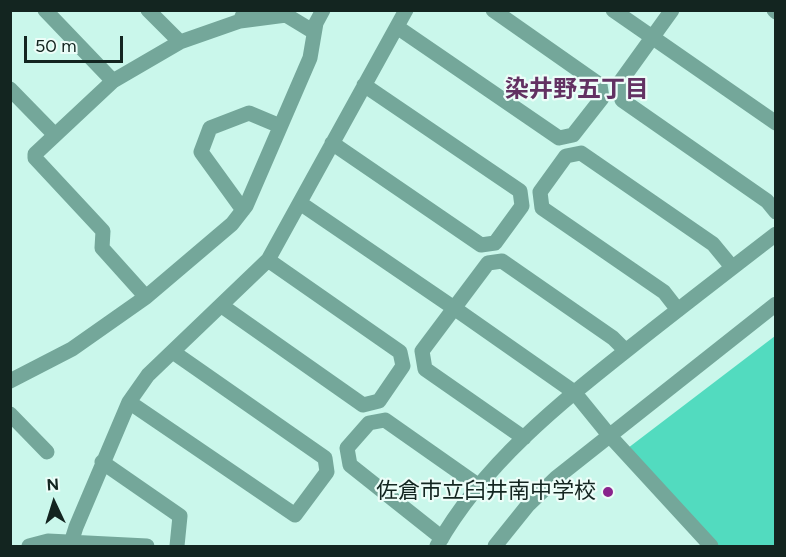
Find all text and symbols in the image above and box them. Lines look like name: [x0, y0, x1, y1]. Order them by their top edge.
scale bar: [27, 24, 126, 62]
text: 50 m: [35, 35, 77, 57]
district label: 染井野五丁目: [505, 76, 649, 104]
north arrow: [24, 473, 84, 533]
text: N: [46, 475, 60, 494]
place label: 佐倉市立臼井南中学校: [376, 479, 596, 505]
marker: 佐倉市立臼井南中学校: [601, 485, 615, 499]

